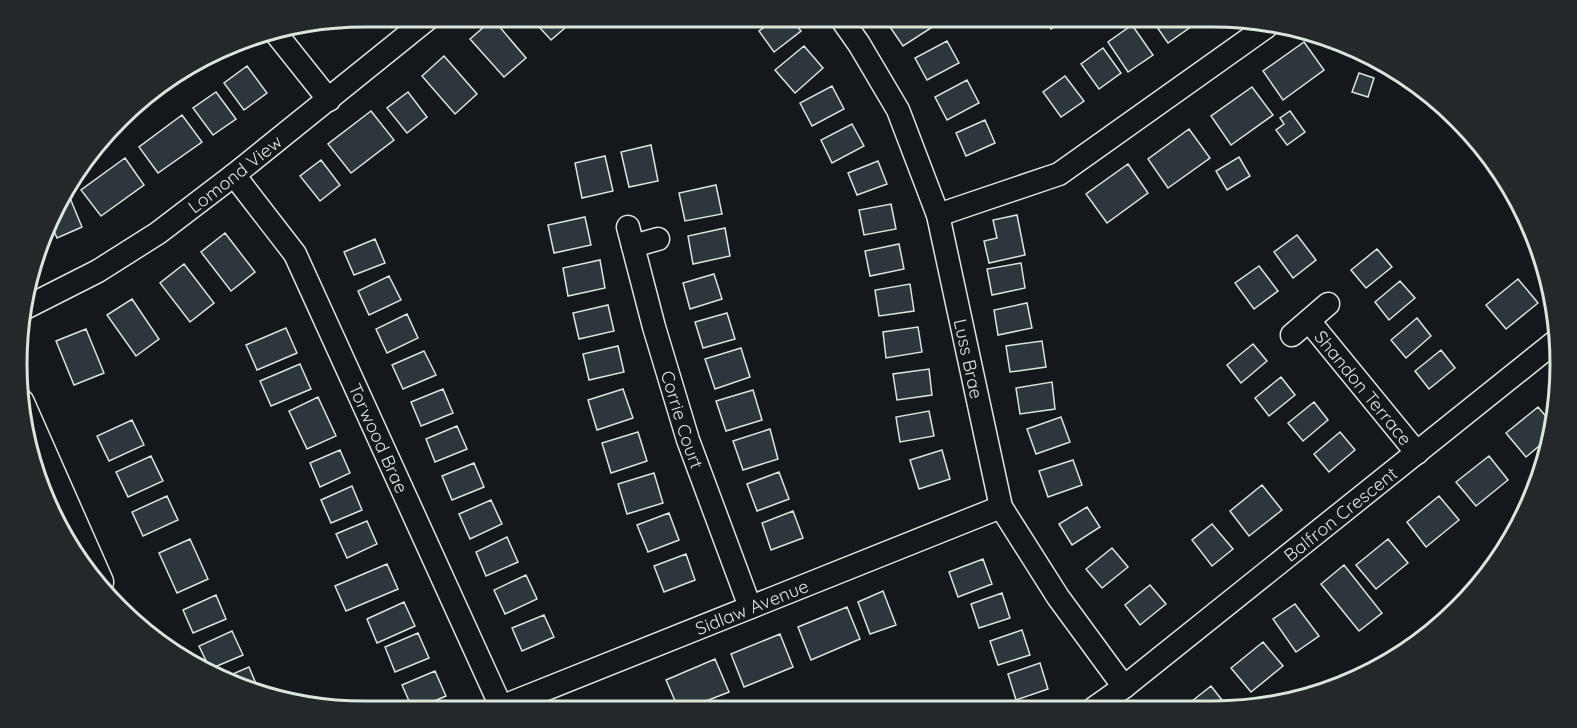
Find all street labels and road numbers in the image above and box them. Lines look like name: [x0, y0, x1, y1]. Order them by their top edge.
street label: Lomond View: [183, 130, 286, 218]
street label: Luss Brae: [949, 317, 989, 401]
street label: Shandon Terrace: [1310, 325, 1417, 450]
street label: Corrie Court: [656, 368, 709, 472]
street label: Torwood Brae: [344, 380, 414, 497]
street label: Balfron Crescent: [1279, 461, 1402, 566]
street label: Sidlaw Avenue: [692, 574, 812, 640]

